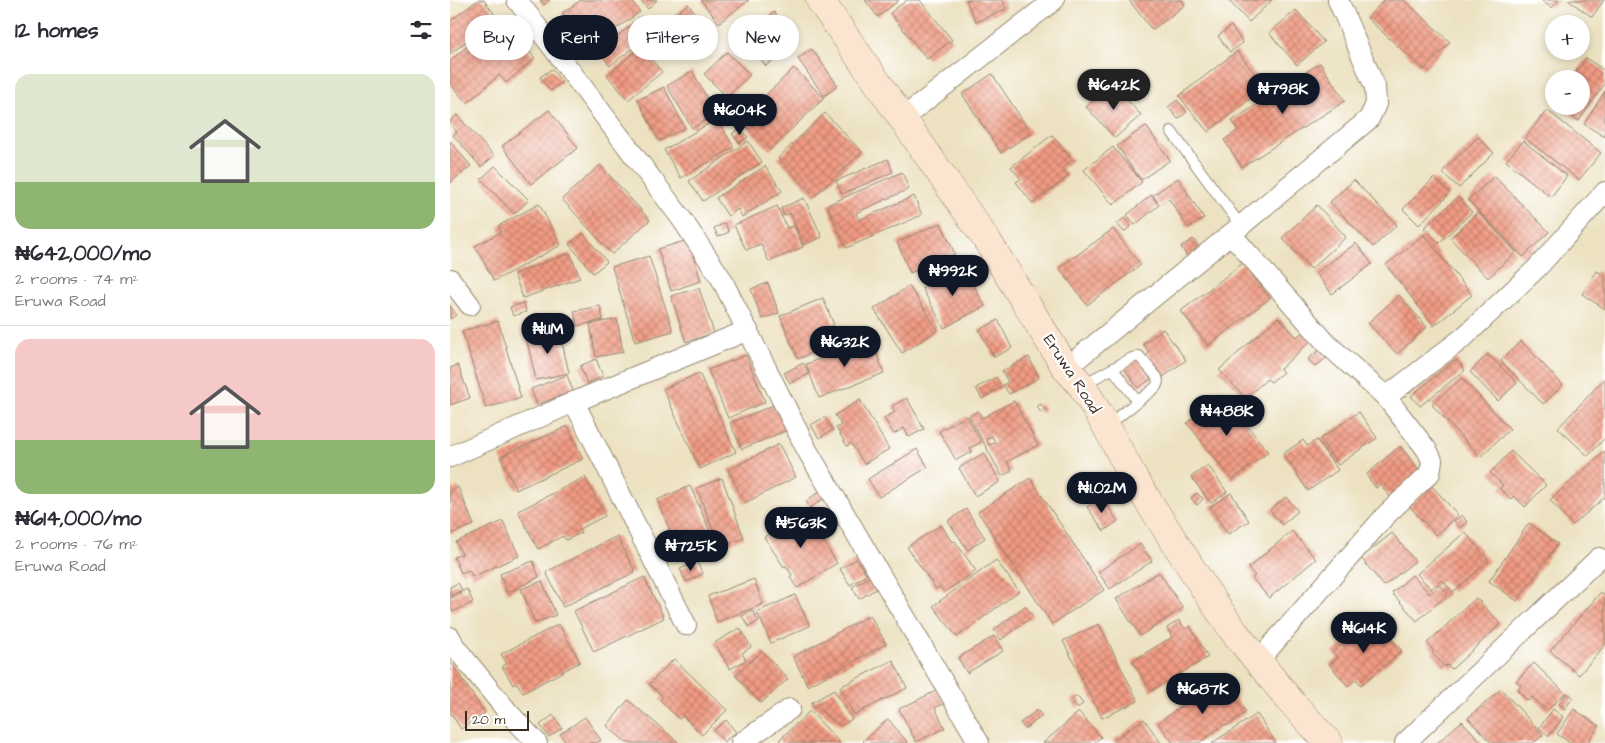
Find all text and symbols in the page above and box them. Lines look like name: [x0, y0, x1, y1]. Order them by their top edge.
chip: Buy: [465, 15, 533, 60]
chip: Rent: [543, 15, 618, 60]
chip: Filters: [628, 15, 718, 60]
chip: New: [728, 15, 799, 60]
map controls: [1545, 15, 1590, 115]
button: +: [1545, 15, 1590, 60]
text: 12 homes: [15, 16, 99, 45]
icon: filters: [407, 16, 435, 44]
pin: ₦642K: [1079, 68, 1149, 111]
button: −: [1545, 70, 1590, 115]
pin: ₦798K: [1248, 72, 1318, 115]
text: ₦642K: [1088, 74, 1140, 96]
text: ₦798K: [1258, 78, 1308, 100]
pin: ₦604K: [705, 94, 775, 136]
text: ₦604K: [714, 99, 766, 121]
icon: home: [180, 106, 270, 196]
text: ₦642,000/mo: [15, 239, 151, 268]
pin: ₦992K: [918, 254, 988, 297]
text: ₦992K: [929, 260, 977, 282]
text: 2 rooms · 74 m²: [15, 268, 139, 290]
text: Eruwa Road: [15, 290, 106, 312]
pin: ₦1.1M: [513, 312, 583, 355]
text: ₦1.1M: [532, 318, 564, 340]
pin: ₦632K: [810, 326, 880, 368]
street label: Eruwa Road: [1038, 330, 1106, 418]
text: ₦632K: [821, 331, 869, 353]
icon: home: [180, 372, 270, 462]
pin: ₦488K: [1192, 394, 1262, 437]
text: ₦488K: [1201, 400, 1253, 422]
pin: ₦1.02M: [1061, 472, 1143, 514]
text: ₦1.02M: [1078, 477, 1126, 499]
text: ₦614,000/mo: [15, 504, 142, 533]
pin: ₦563K: [766, 506, 836, 549]
text: ₦563K: [776, 512, 826, 534]
pin: ₦725K: [656, 530, 726, 572]
text: 2 rooms · 76 m²: [15, 533, 138, 555]
text: ₦725K: [665, 535, 717, 557]
text: Eruwa Road: [15, 555, 106, 577]
pin: ₦614K: [1329, 612, 1399, 654]
text: ₦614K: [1342, 617, 1386, 639]
pin: ₦687K: [1168, 672, 1238, 715]
text: ₦687K: [1177, 678, 1229, 700]
scale bar: [465, 708, 529, 731]
text: 20 m: [472, 710, 505, 730]

